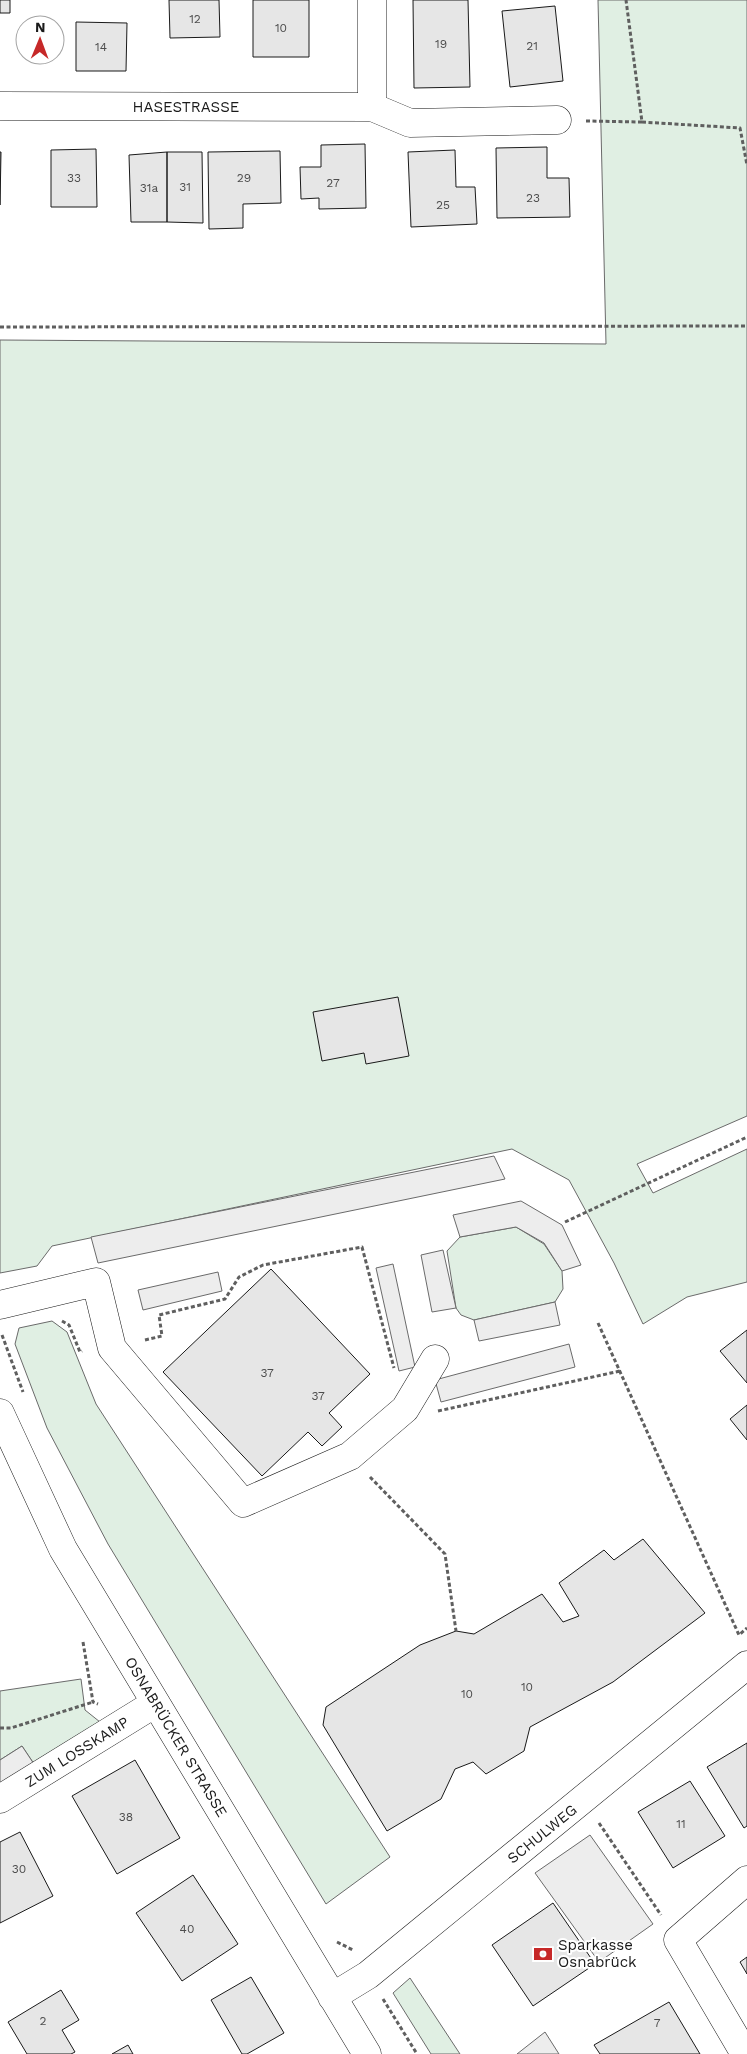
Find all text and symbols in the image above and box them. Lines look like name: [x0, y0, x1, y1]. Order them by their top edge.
house number: 12: [189, 12, 201, 26]
north arrow: [15, 15, 65, 65]
text: N: [35, 19, 46, 35]
house number: 10: [275, 21, 287, 35]
house number: 19: [435, 37, 447, 51]
house number: 21: [526, 39, 538, 53]
house number: 14: [95, 40, 107, 54]
street label: HASESTRASSE: [133, 98, 239, 116]
house number: 33: [67, 171, 81, 185]
house number: 29: [237, 171, 251, 185]
house number: 27: [326, 176, 340, 190]
house number: 31: [179, 180, 191, 194]
house number: 31a: [140, 181, 158, 195]
house number: 23: [526, 191, 540, 205]
house number: 25: [436, 198, 450, 212]
house number: 37: [260, 1366, 274, 1380]
house number: 37: [311, 1389, 325, 1403]
street label: OSNABRÜCKER STRASSE: [121, 1654, 231, 1820]
house number: 10: [521, 1680, 533, 1694]
house number: 10: [461, 1687, 473, 1701]
street label: ZUM LOSSKAMP: [22, 1713, 132, 1791]
street label: SCHULWEG: [504, 1801, 580, 1867]
house number: 38: [119, 1810, 133, 1824]
house number: 11: [676, 1817, 686, 1831]
house number: 30: [12, 1862, 26, 1876]
house number: 40: [180, 1922, 194, 1936]
place label: Sparkasse Osnabrück: [558, 1936, 637, 1971]
bank icon: Sparkasse Osnabrück: [532, 1943, 554, 1965]
house number: 2: [40, 2014, 47, 2028]
house number: 7: [654, 2016, 661, 2030]

